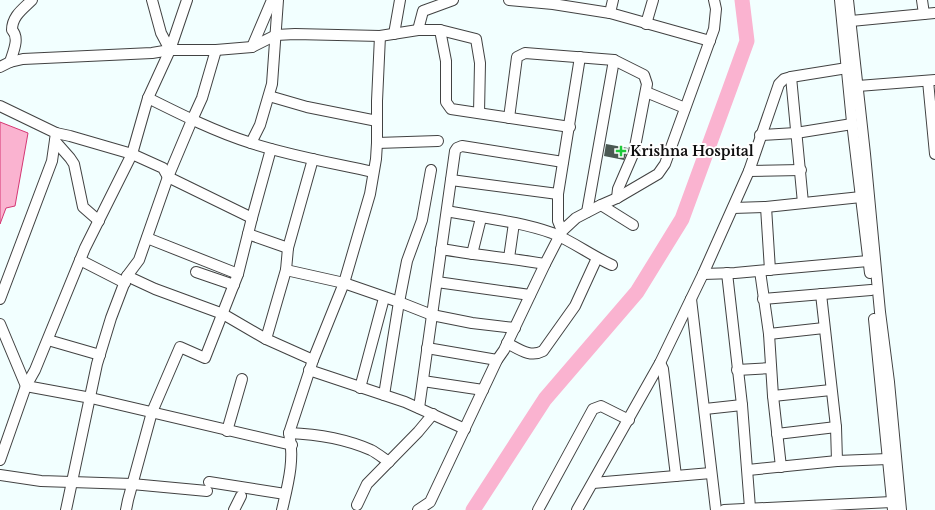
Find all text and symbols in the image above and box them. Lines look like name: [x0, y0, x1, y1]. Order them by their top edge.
place label: Krishna Hospital: [630, 142, 754, 160]
marker: Krishna Hospital: [615, 145, 627, 157]

